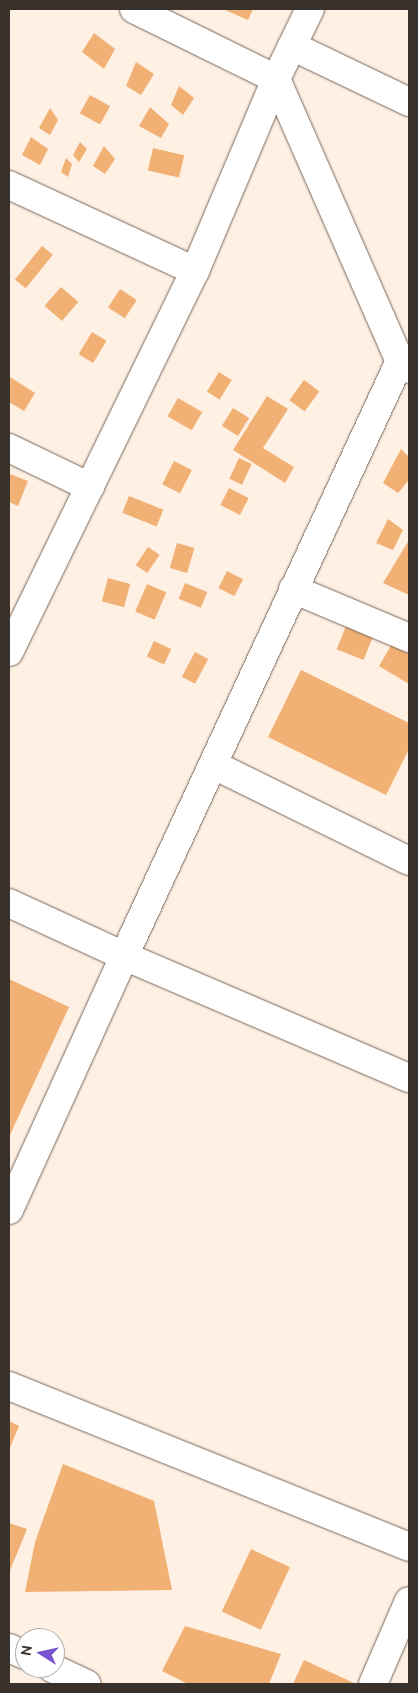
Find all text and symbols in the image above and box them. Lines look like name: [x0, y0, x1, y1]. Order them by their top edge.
north arrow: [15, 1628, 65, 1678]
text: N: [17, 1644, 35, 1657]

